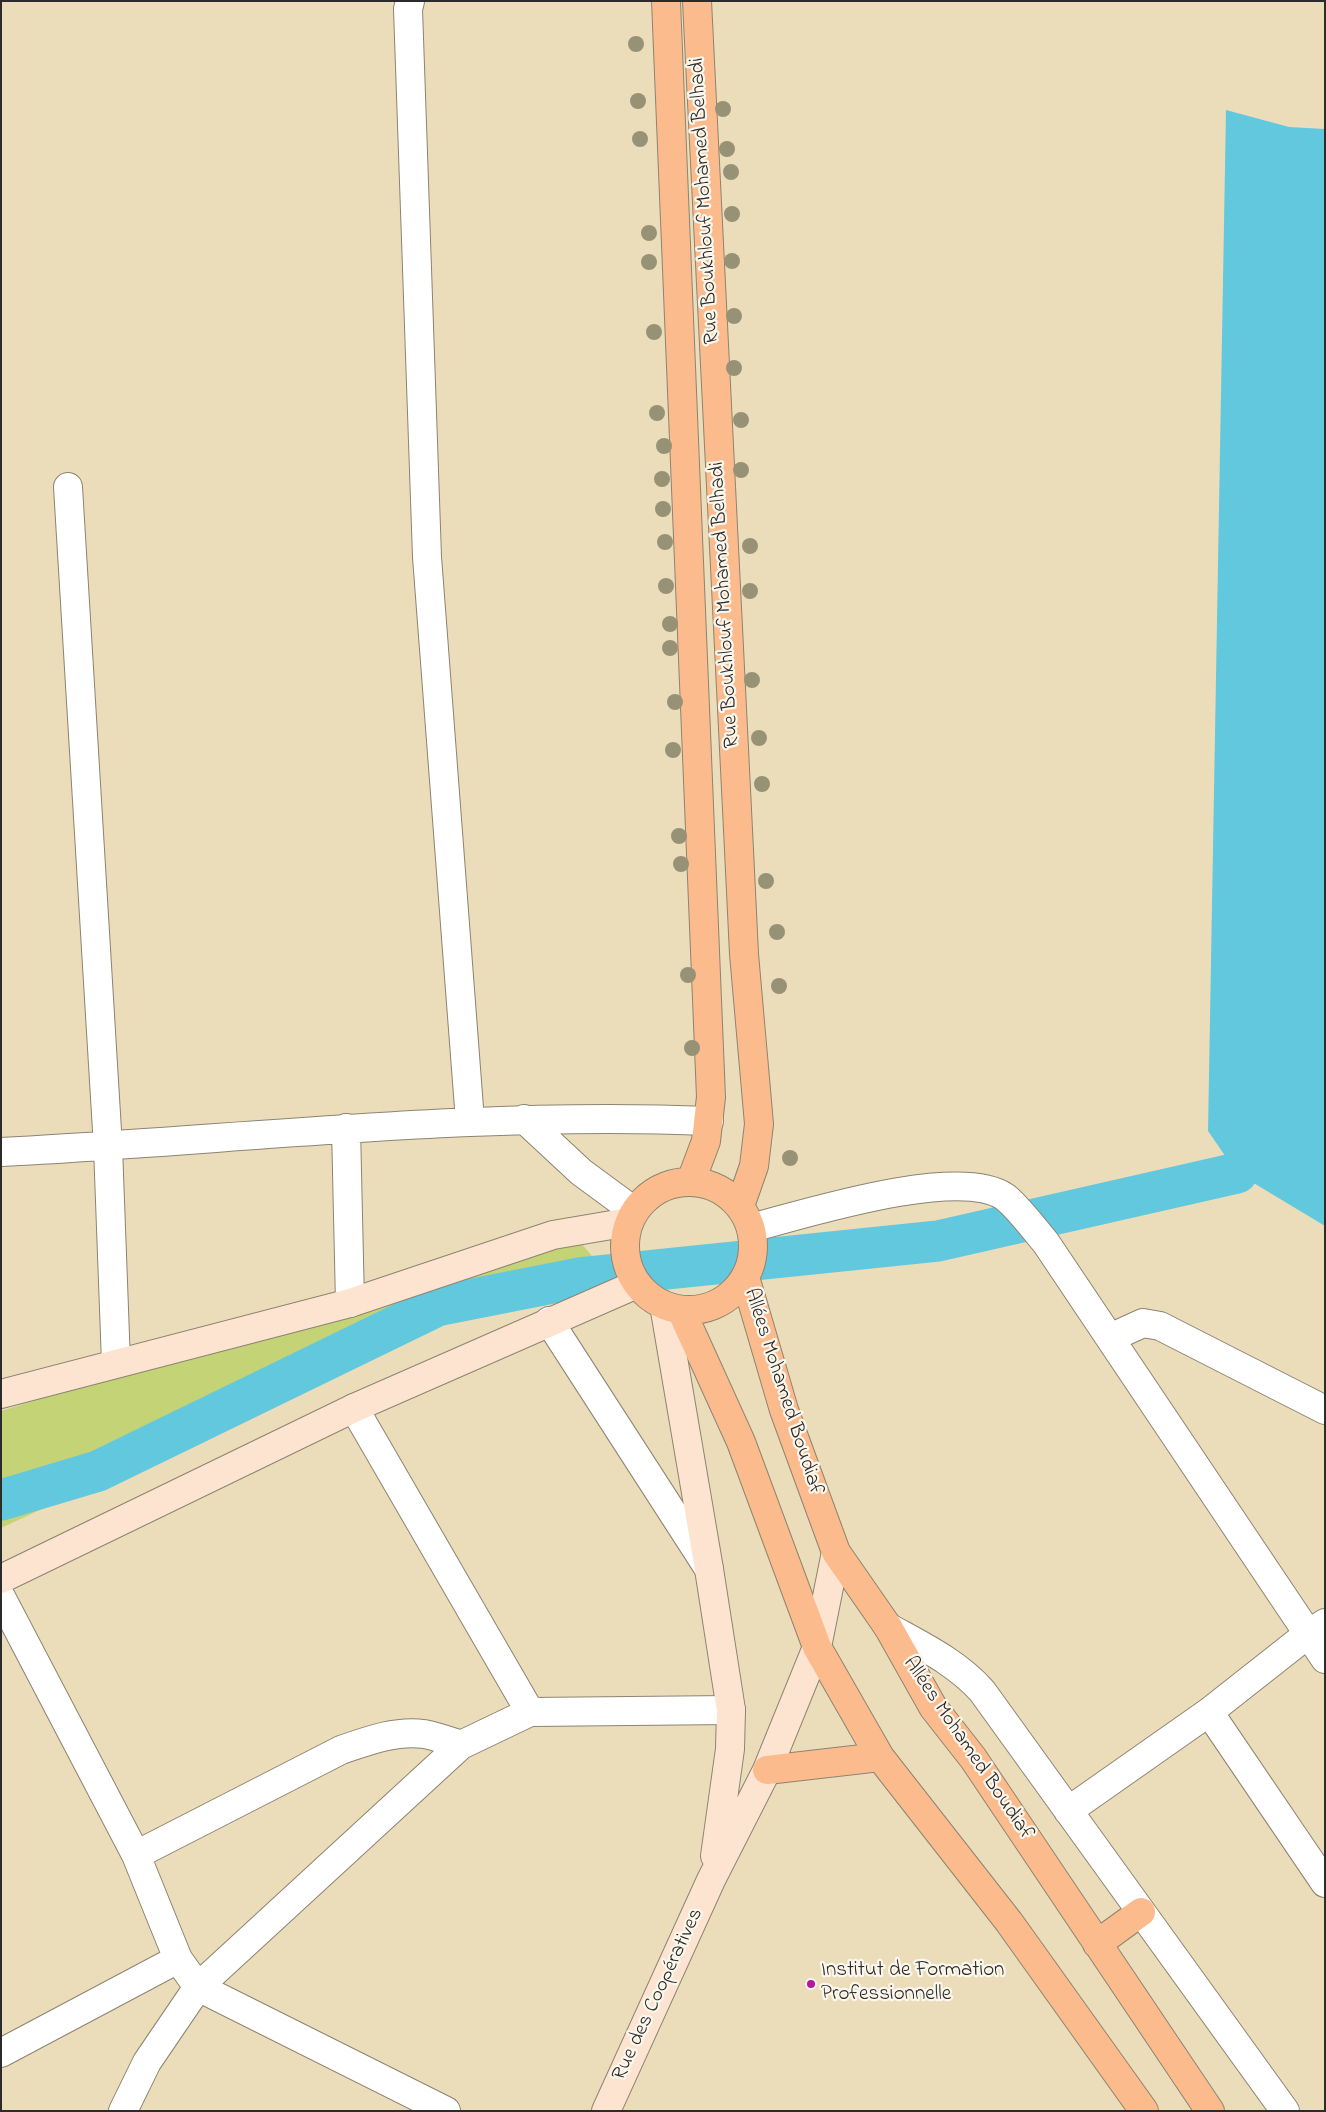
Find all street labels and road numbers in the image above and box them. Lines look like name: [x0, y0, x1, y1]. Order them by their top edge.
street label: Rue Boukhlouf Mohamed Belhadi: [686, 57, 726, 345]
street label: Rue Boukhlouf Mohamed Belhadi: [706, 461, 746, 749]
street label: Allées Mohamed Boudiaf: [737, 1286, 827, 1498]
street label: Allées Mohamed Boudiaf: [896, 1653, 1038, 1845]
street label: Rue des Coopératives: [608, 1905, 710, 2085]

